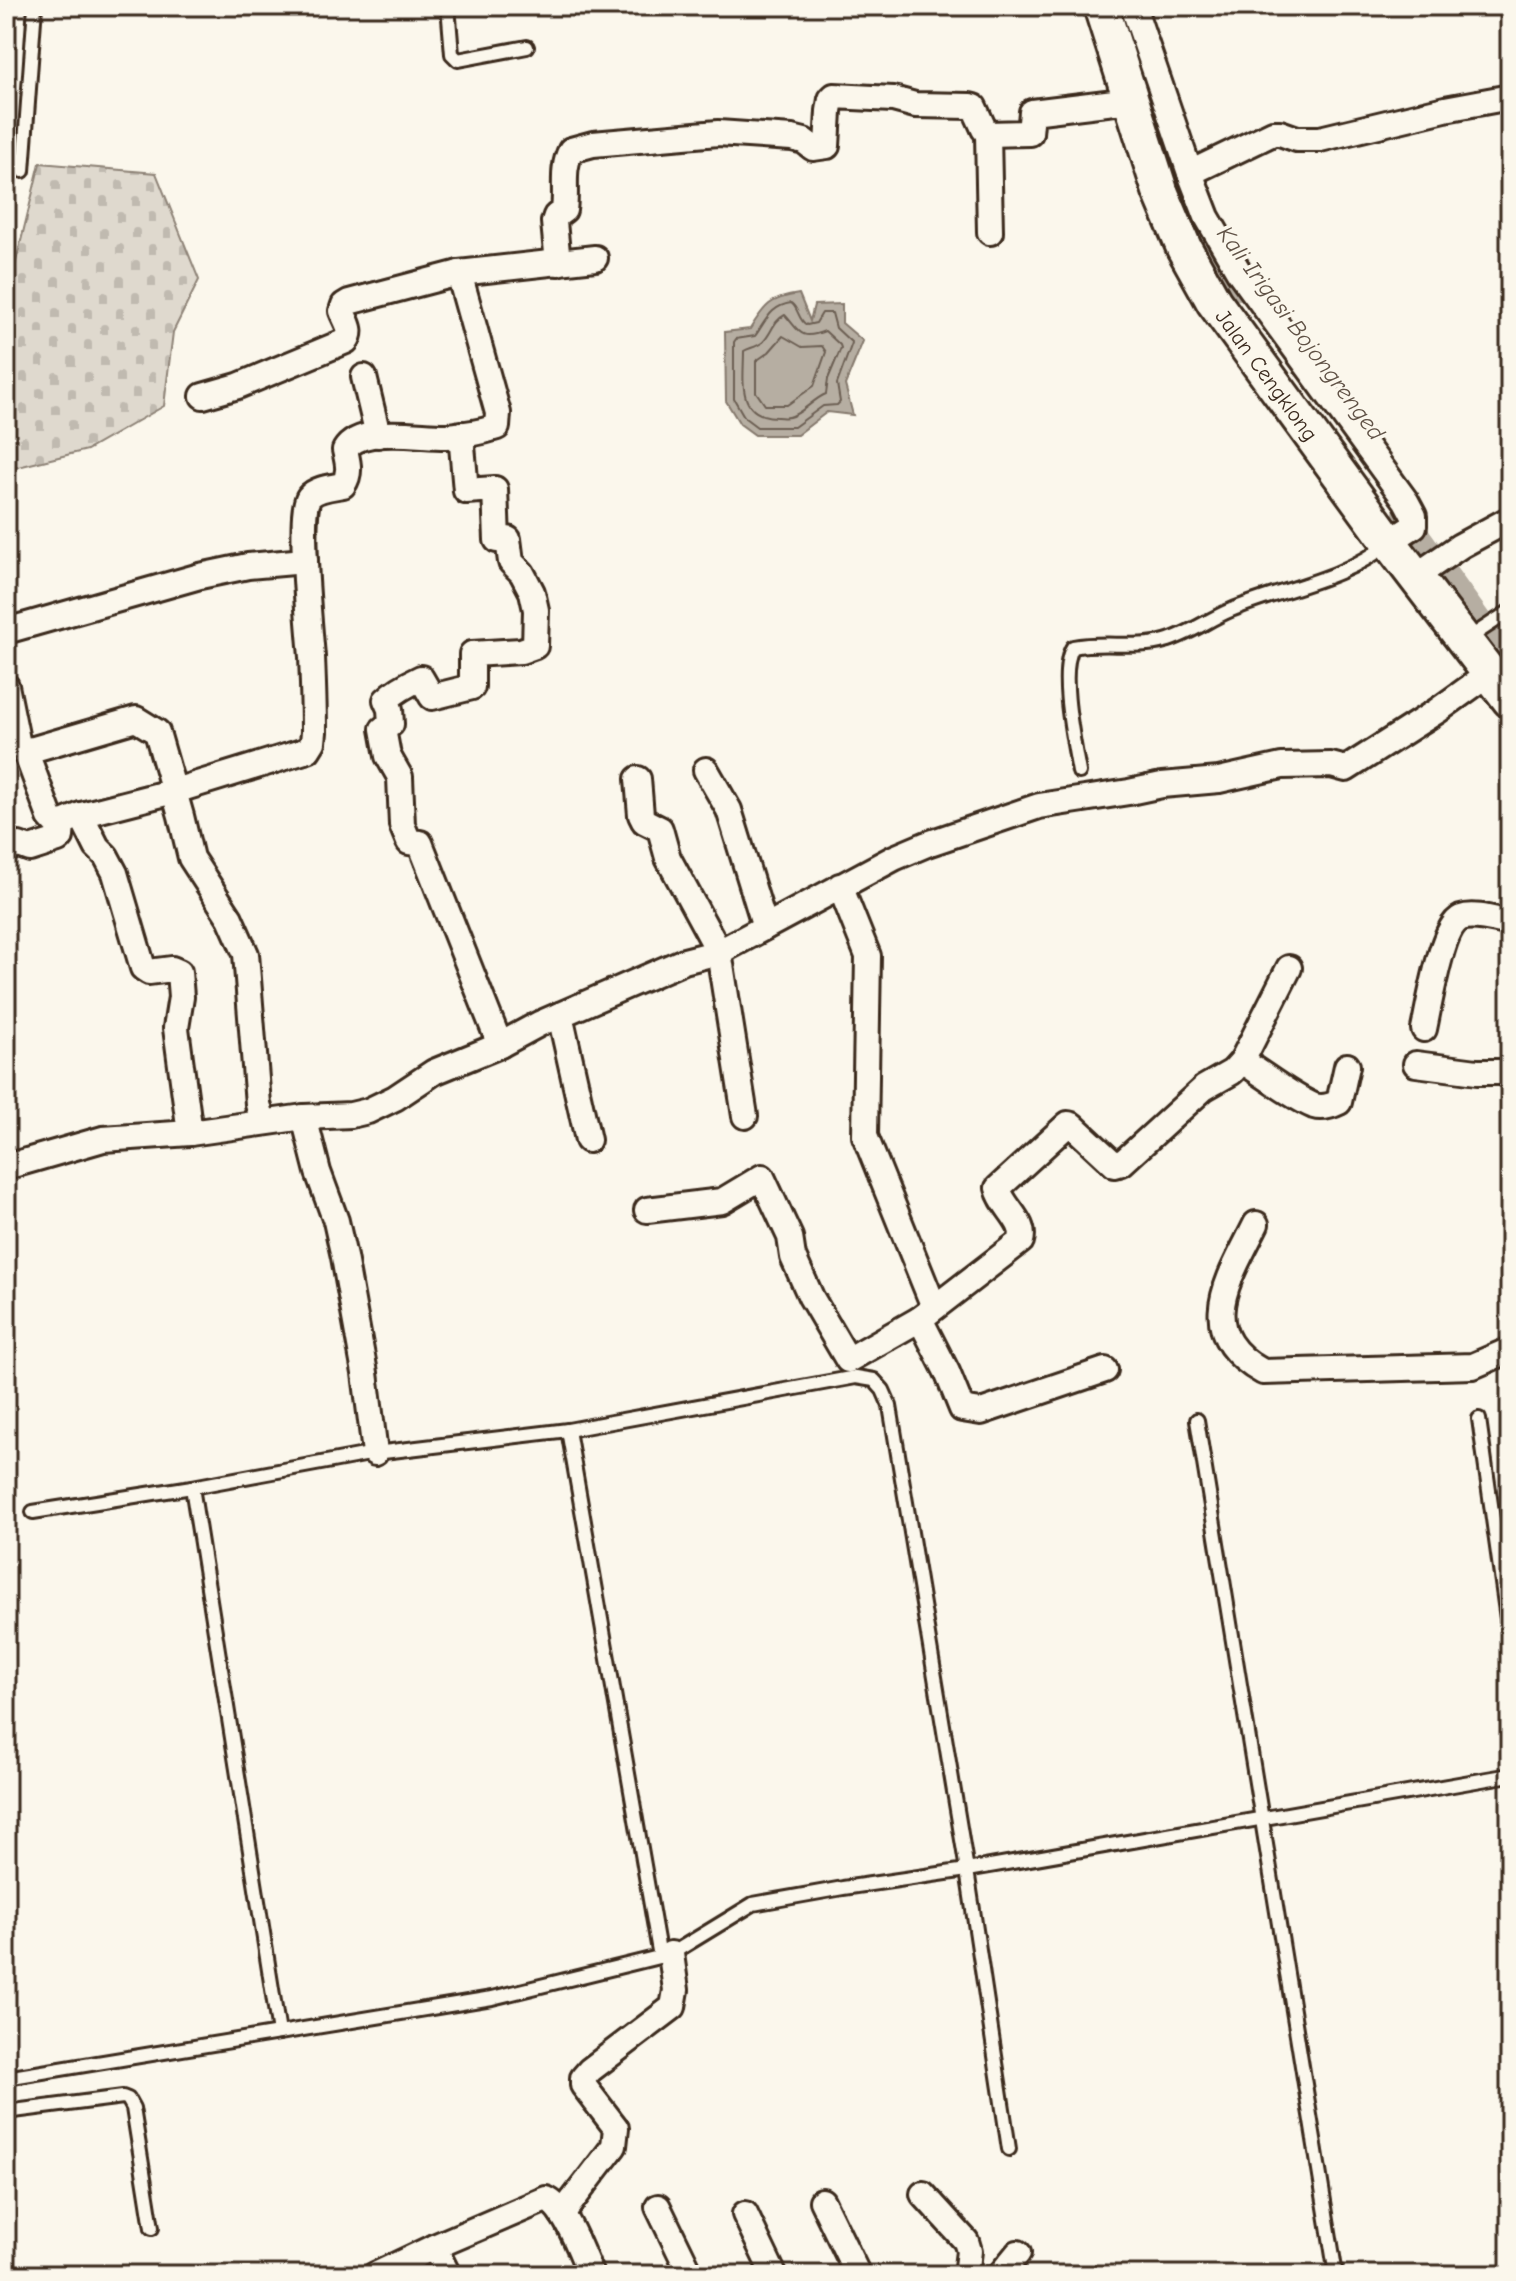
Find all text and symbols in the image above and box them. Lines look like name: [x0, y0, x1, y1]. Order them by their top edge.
water label: Kali Irigasi Bojongrenged: [1211, 220, 1391, 447]
street label: Jalan Cengklong: [1210, 305, 1323, 446]

